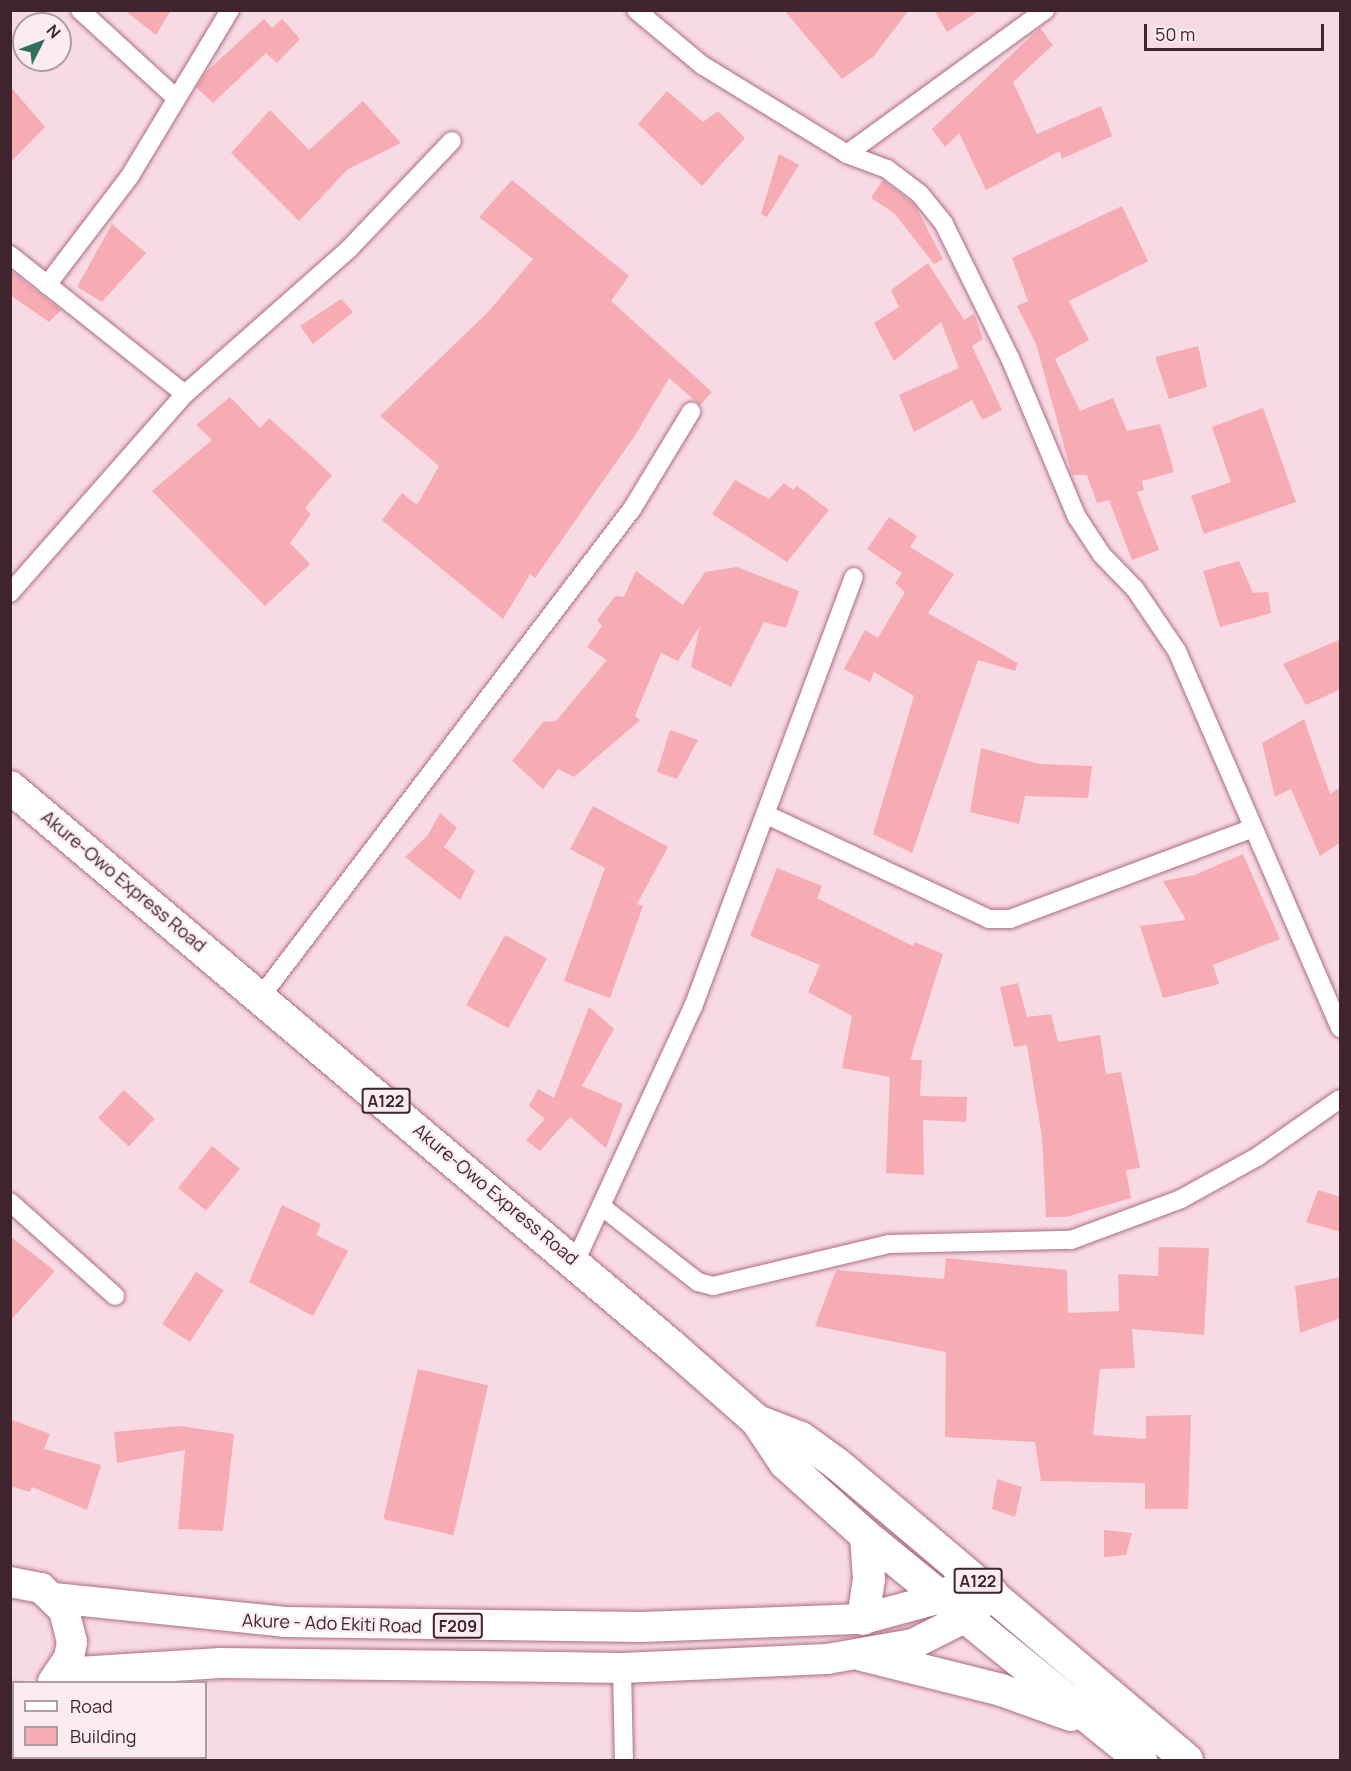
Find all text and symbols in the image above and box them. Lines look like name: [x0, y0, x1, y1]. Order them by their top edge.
north arrow: [12, 12, 72, 72]
scale bar: [1147, 12, 1327, 50]
text: N: [42, 20, 66, 43]
text: 50 m: [1155, 22, 1195, 46]
street label: Akure-Owo Express Road: [37, 806, 211, 956]
road number: A122: [360, 1088, 412, 1114]
street label: Akure-Owo Express Road: [409, 1119, 583, 1269]
road number: A122: [952, 1568, 1004, 1594]
street label: Akure - Ado Ekiti Road: [242, 1609, 422, 1637]
road number: F209: [432, 1613, 484, 1639]
legend: [12, 1681, 207, 1759]
text: Road: [70, 1694, 113, 1718]
text: Building: [70, 1724, 136, 1748]

